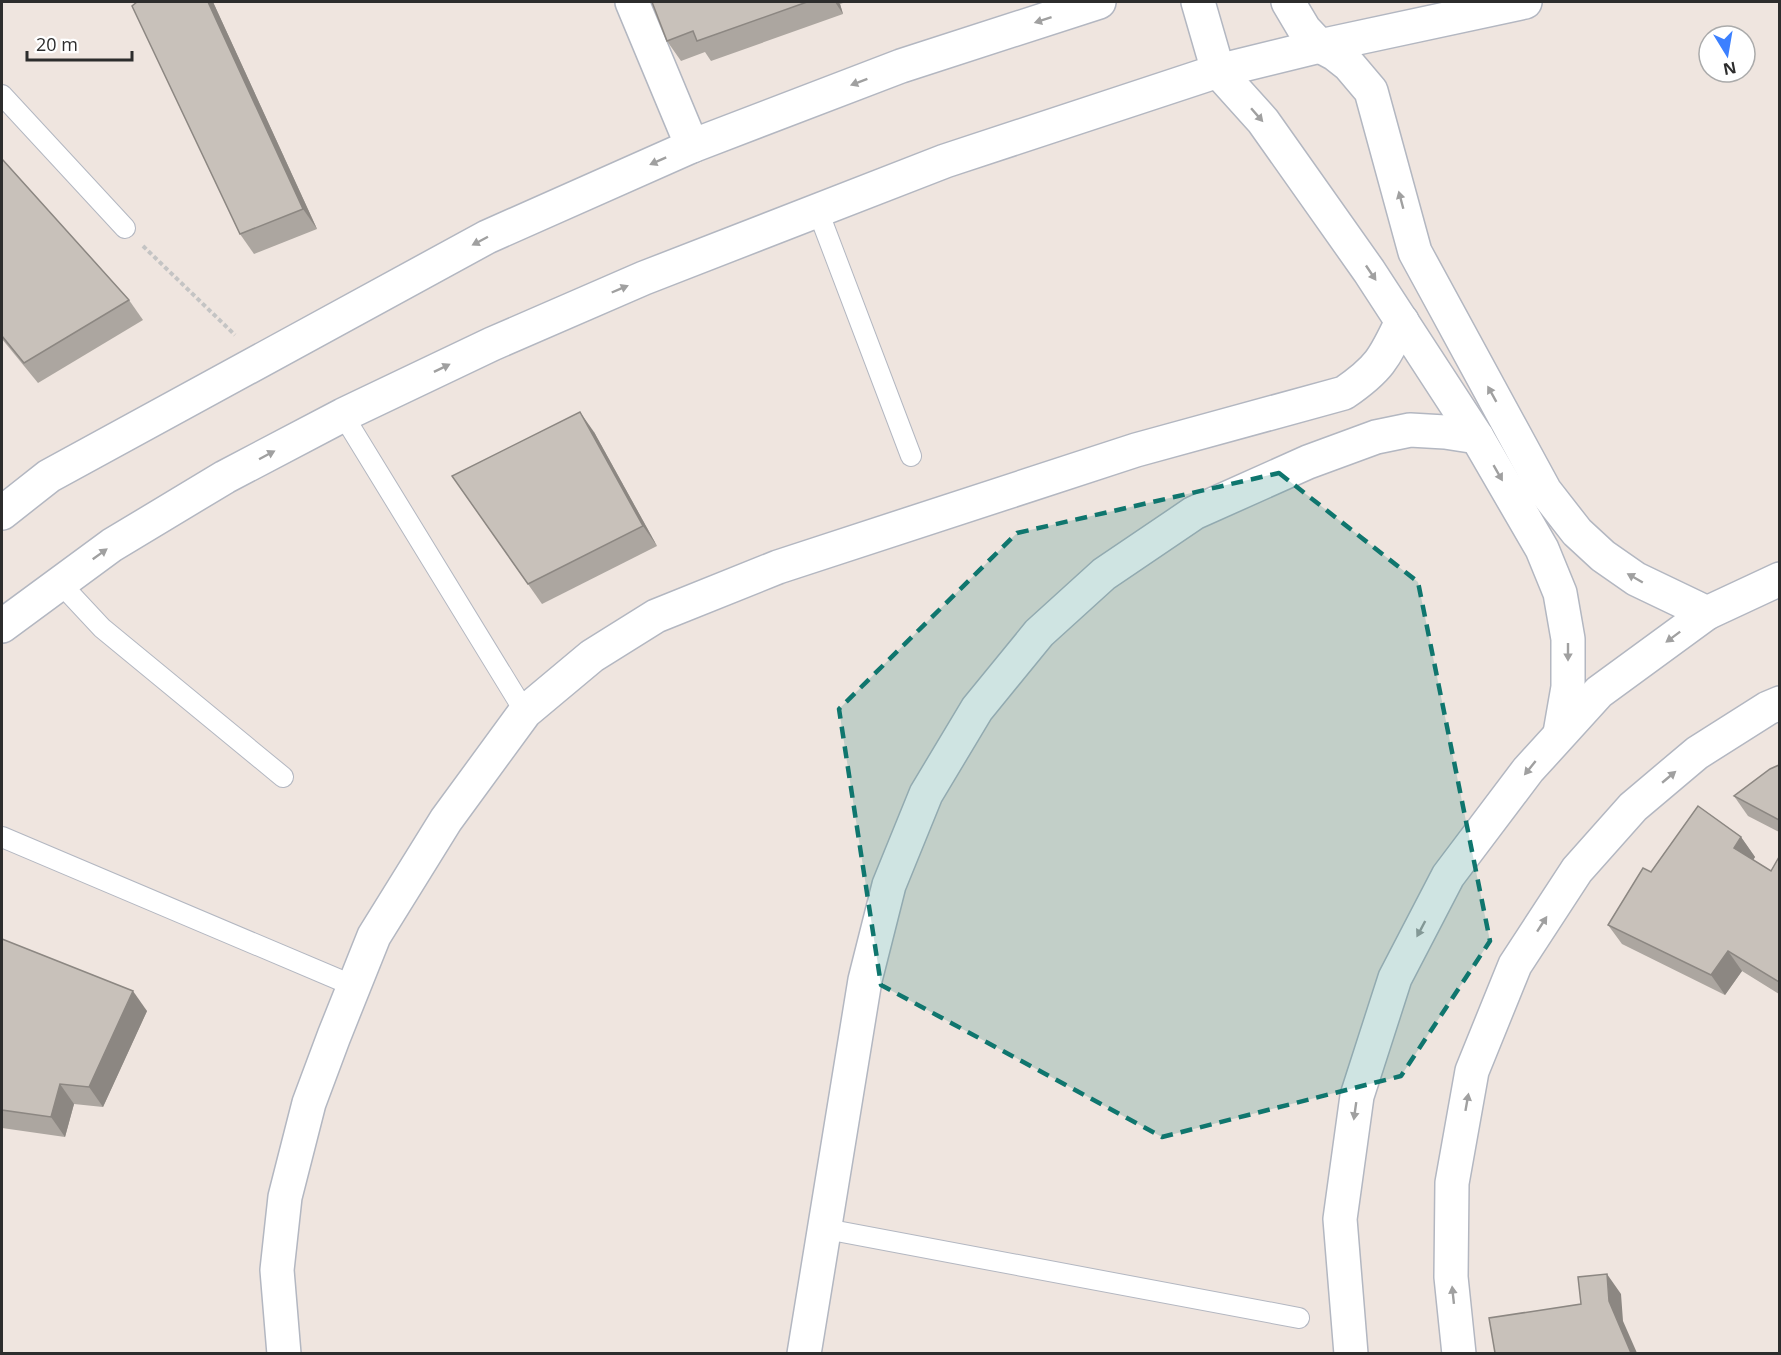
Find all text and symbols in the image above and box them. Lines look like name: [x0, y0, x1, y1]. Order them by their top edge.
one-way arrow: [1034, 15, 1052, 25]
scale bar: [27, 24, 132, 62]
north arrow: [1697, 24, 1757, 84]
text: 20 m: [36, 32, 78, 56]
text: N: [1721, 57, 1738, 81]
one-way arrow: [850, 78, 868, 88]
one-way arrow: [1250, 107, 1263, 122]
one-way arrow: [648, 156, 666, 166]
one-way arrow: [1396, 191, 1405, 209]
one-way arrow: [471, 236, 488, 246]
one-way arrow: [1365, 265, 1377, 281]
one-way arrow: [611, 284, 629, 294]
one-way arrow: [433, 363, 450, 372]
one-way arrow: [1487, 385, 1497, 402]
one-way arrow: [259, 450, 276, 460]
one-way arrow: [1493, 465, 1503, 482]
one-way arrow: [91, 548, 107, 560]
one-way arrow: [1626, 573, 1643, 583]
one-way arrow: [1665, 630, 1681, 643]
one-way arrow: [1563, 643, 1573, 662]
one-way arrow: [1524, 760, 1537, 775]
one-way arrow: [1661, 770, 1677, 783]
one-way arrow: [1536, 916, 1548, 932]
one-way arrow: [1416, 920, 1426, 937]
one-way arrow: [1462, 1092, 1471, 1111]
one-way arrow: [1350, 1102, 1359, 1121]
one-way arrow: [1448, 1286, 1458, 1305]

